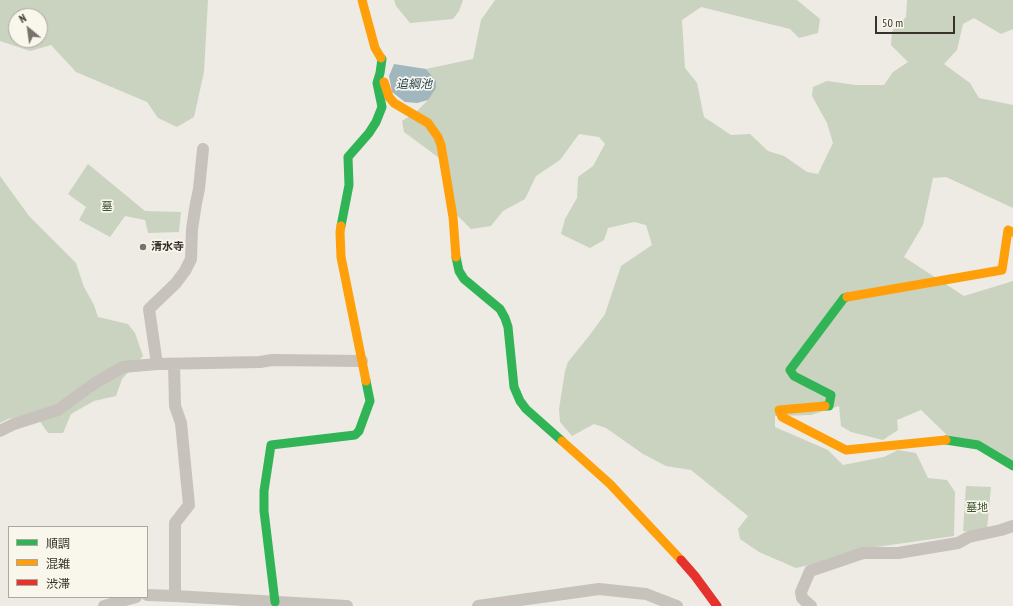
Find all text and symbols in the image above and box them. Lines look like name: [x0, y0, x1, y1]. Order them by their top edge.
north arrow: [8, 8, 48, 48]
scale bar: [877, 8, 957, 34]
text: N: [17, 11, 29, 26]
text: 50 m: [882, 15, 903, 30]
water label: 追綱池: [396, 78, 432, 92]
park label: 墓: [102, 200, 112, 214]
place label: 清水寺: [151, 240, 184, 254]
marker: 清水寺: [138, 242, 148, 252]
park label: 墓地: [966, 501, 988, 515]
legend: [8, 526, 148, 598]
text: 順調: [46, 536, 70, 551]
text: 混雑: [46, 556, 70, 571]
text: 渋滞: [46, 576, 70, 591]

